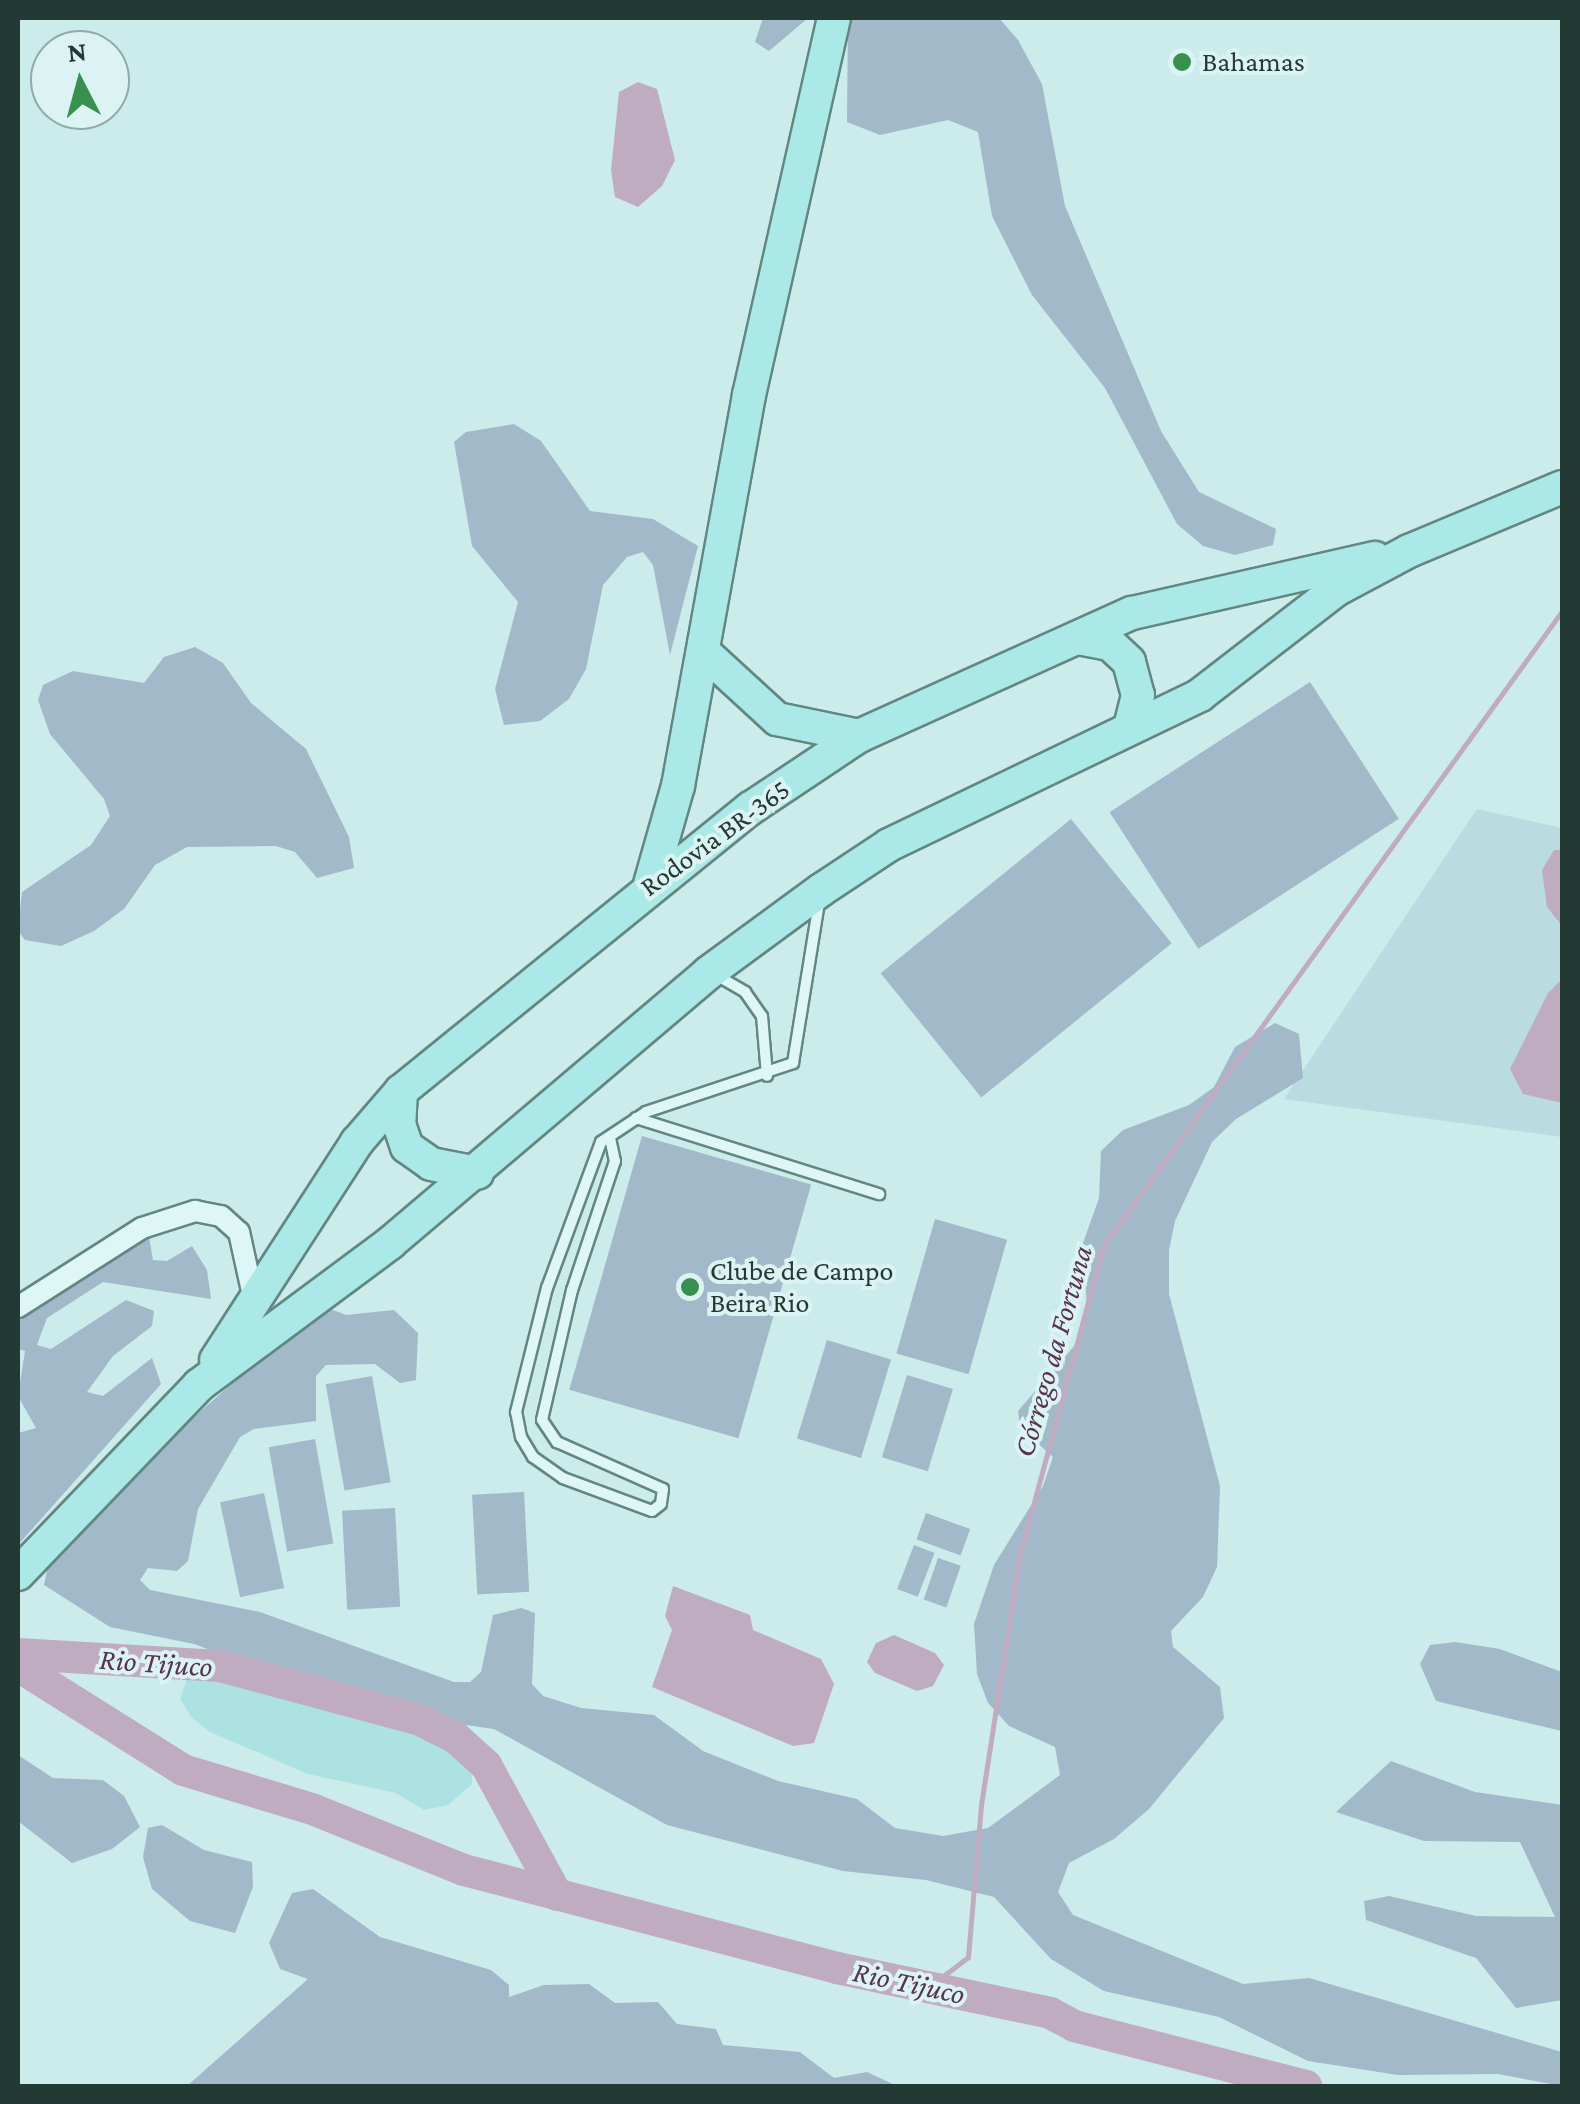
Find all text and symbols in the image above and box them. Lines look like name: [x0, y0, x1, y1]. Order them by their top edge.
north arrow: [30, 30, 130, 130]
text: N: [66, 35, 88, 68]
place label: Bahamas: [1202, 45, 1305, 79]
marker: Bahamas: [1171, 51, 1193, 73]
street label: Rodovia BR-365: [634, 772, 796, 904]
water label: Córrego da Fortuna: [1006, 1241, 1100, 1461]
place label: Clube de Campo Beira Rio: [710, 1254, 893, 1320]
marker: Clube de Campo Beira Rio: [679, 1276, 701, 1298]
water label: Rio Tijuco: [98, 1641, 214, 1685]
water label: Rio Tijuco: [850, 1954, 968, 2012]

